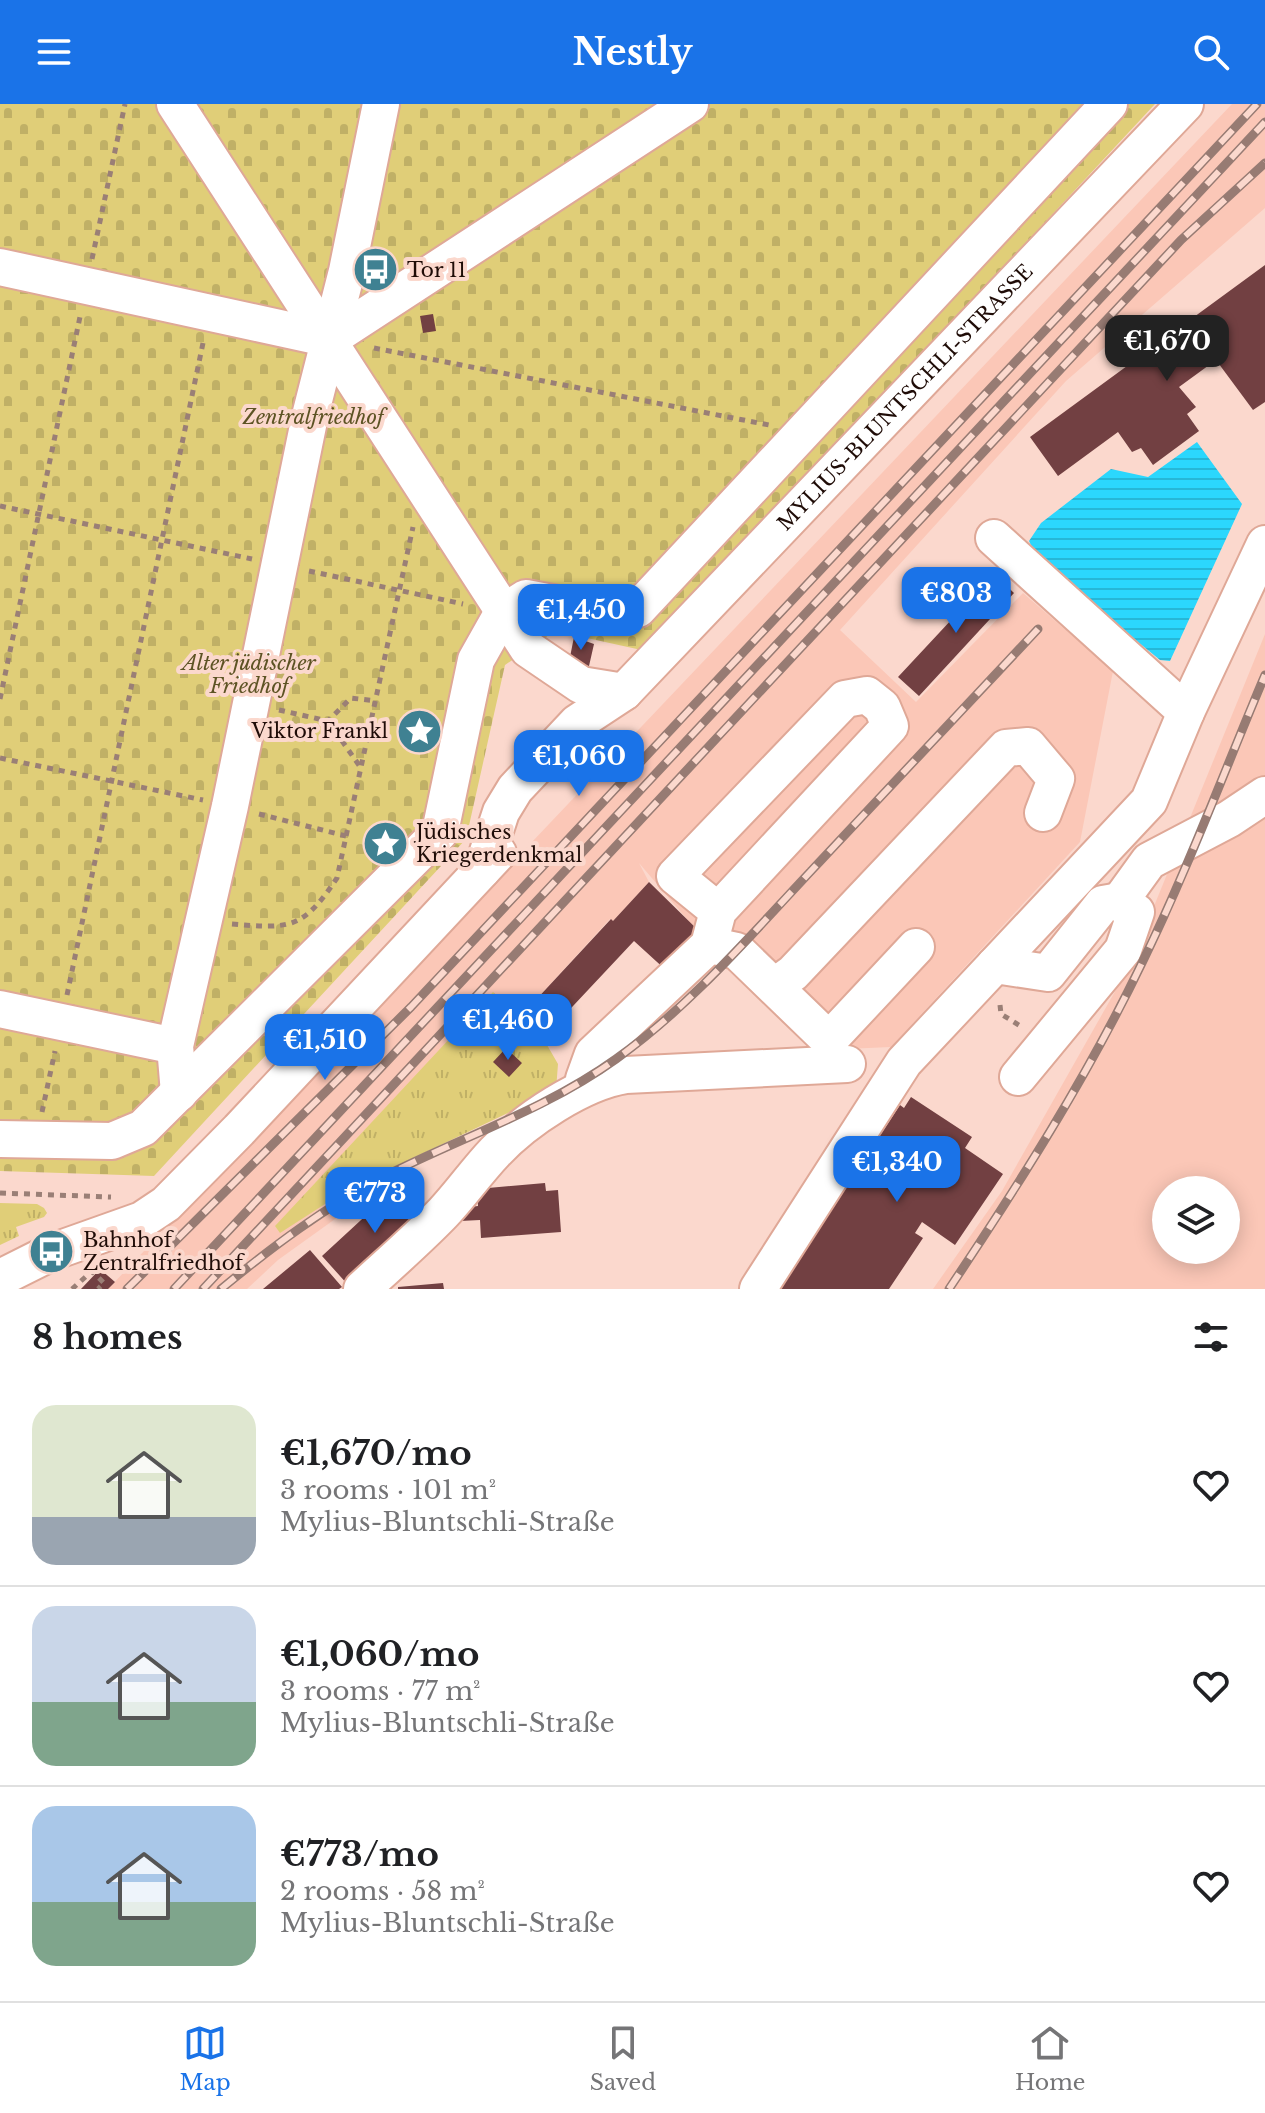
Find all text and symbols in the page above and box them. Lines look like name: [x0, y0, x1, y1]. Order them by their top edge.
icon: menu: [32, 30, 76, 74]
text: Nestly: [572, 30, 693, 75]
icon: search: [1189, 30, 1233, 74]
bus stop icon: Tor 11: [352, 246, 400, 294]
place label: Tor 11: [407, 258, 467, 282]
street label: MYLIUS-BLUNTSCHLI-STRASSE: [773, 259, 1038, 536]
pin: €1,670: [1102, 315, 1232, 383]
text: €1,670: [1123, 325, 1211, 357]
park label: Zentralfriedhof: [241, 405, 388, 429]
pin: €803: [909, 567, 1003, 635]
text: €803: [920, 577, 992, 609]
pin: €1,450: [516, 584, 646, 652]
text: €1,450: [536, 594, 626, 626]
park label: Alter jüdischer Friedhof: [179, 651, 317, 698]
place icon: Viktor Frankl: [395, 707, 443, 755]
place label: Viktor Frankl: [251, 719, 388, 743]
pin: €1,060: [514, 730, 644, 798]
text: €1,060: [532, 740, 626, 772]
place icon: Jüdisches Kriegerdenkmal: [361, 819, 409, 867]
place label: Jüdisches Kriegerdenkmal: [413, 820, 582, 867]
pin: €1,460: [443, 994, 573, 1062]
text: €1,460: [462, 1004, 554, 1036]
pin: €1,510: [260, 1014, 390, 1082]
text: €1,510: [283, 1024, 367, 1056]
pin: €1,340: [832, 1136, 962, 1204]
text: €1,340: [851, 1146, 943, 1178]
pin: €773: [328, 1167, 422, 1235]
map controls: [1152, 1176, 1240, 1264]
button: layers: [1152, 1176, 1240, 1264]
text: €773: [343, 1177, 407, 1209]
bus stop icon: Bahnhof Zentralfriedhof: [28, 1228, 76, 1276]
place label: Bahnhof Zentralfriedhof: [83, 1228, 246, 1275]
icon: filters: [1189, 1315, 1233, 1359]
text: 8 homes: [32, 1316, 183, 1358]
text: €1,670/mo: [280, 1432, 472, 1474]
icon: home: [96, 1437, 192, 1533]
icon: heart: [1189, 1463, 1233, 1507]
text: 3 rooms · 101 m²: [280, 1474, 496, 1506]
text: Mylius-Bluntschli-Straße: [280, 1506, 615, 1538]
text: €1,060/mo: [280, 1633, 479, 1675]
icon: home: [96, 1638, 192, 1734]
icon: heart: [1189, 1664, 1233, 1708]
text: 3 rooms · 77 m²: [280, 1675, 481, 1707]
text: Mylius-Bluntschli-Straße: [280, 1707, 615, 1739]
text: €773/mo: [280, 1833, 439, 1875]
icon: home: [96, 1838, 192, 1934]
icon: heart: [1189, 1864, 1233, 1908]
text: 2 rooms · 58 m²: [280, 1875, 485, 1907]
text: Mylius-Bluntschli-Straße: [280, 1907, 615, 1939]
tab: Map: [180, 2021, 231, 2096]
tab: Saved: [590, 2021, 656, 2096]
tab: Home: [1015, 2021, 1085, 2096]

